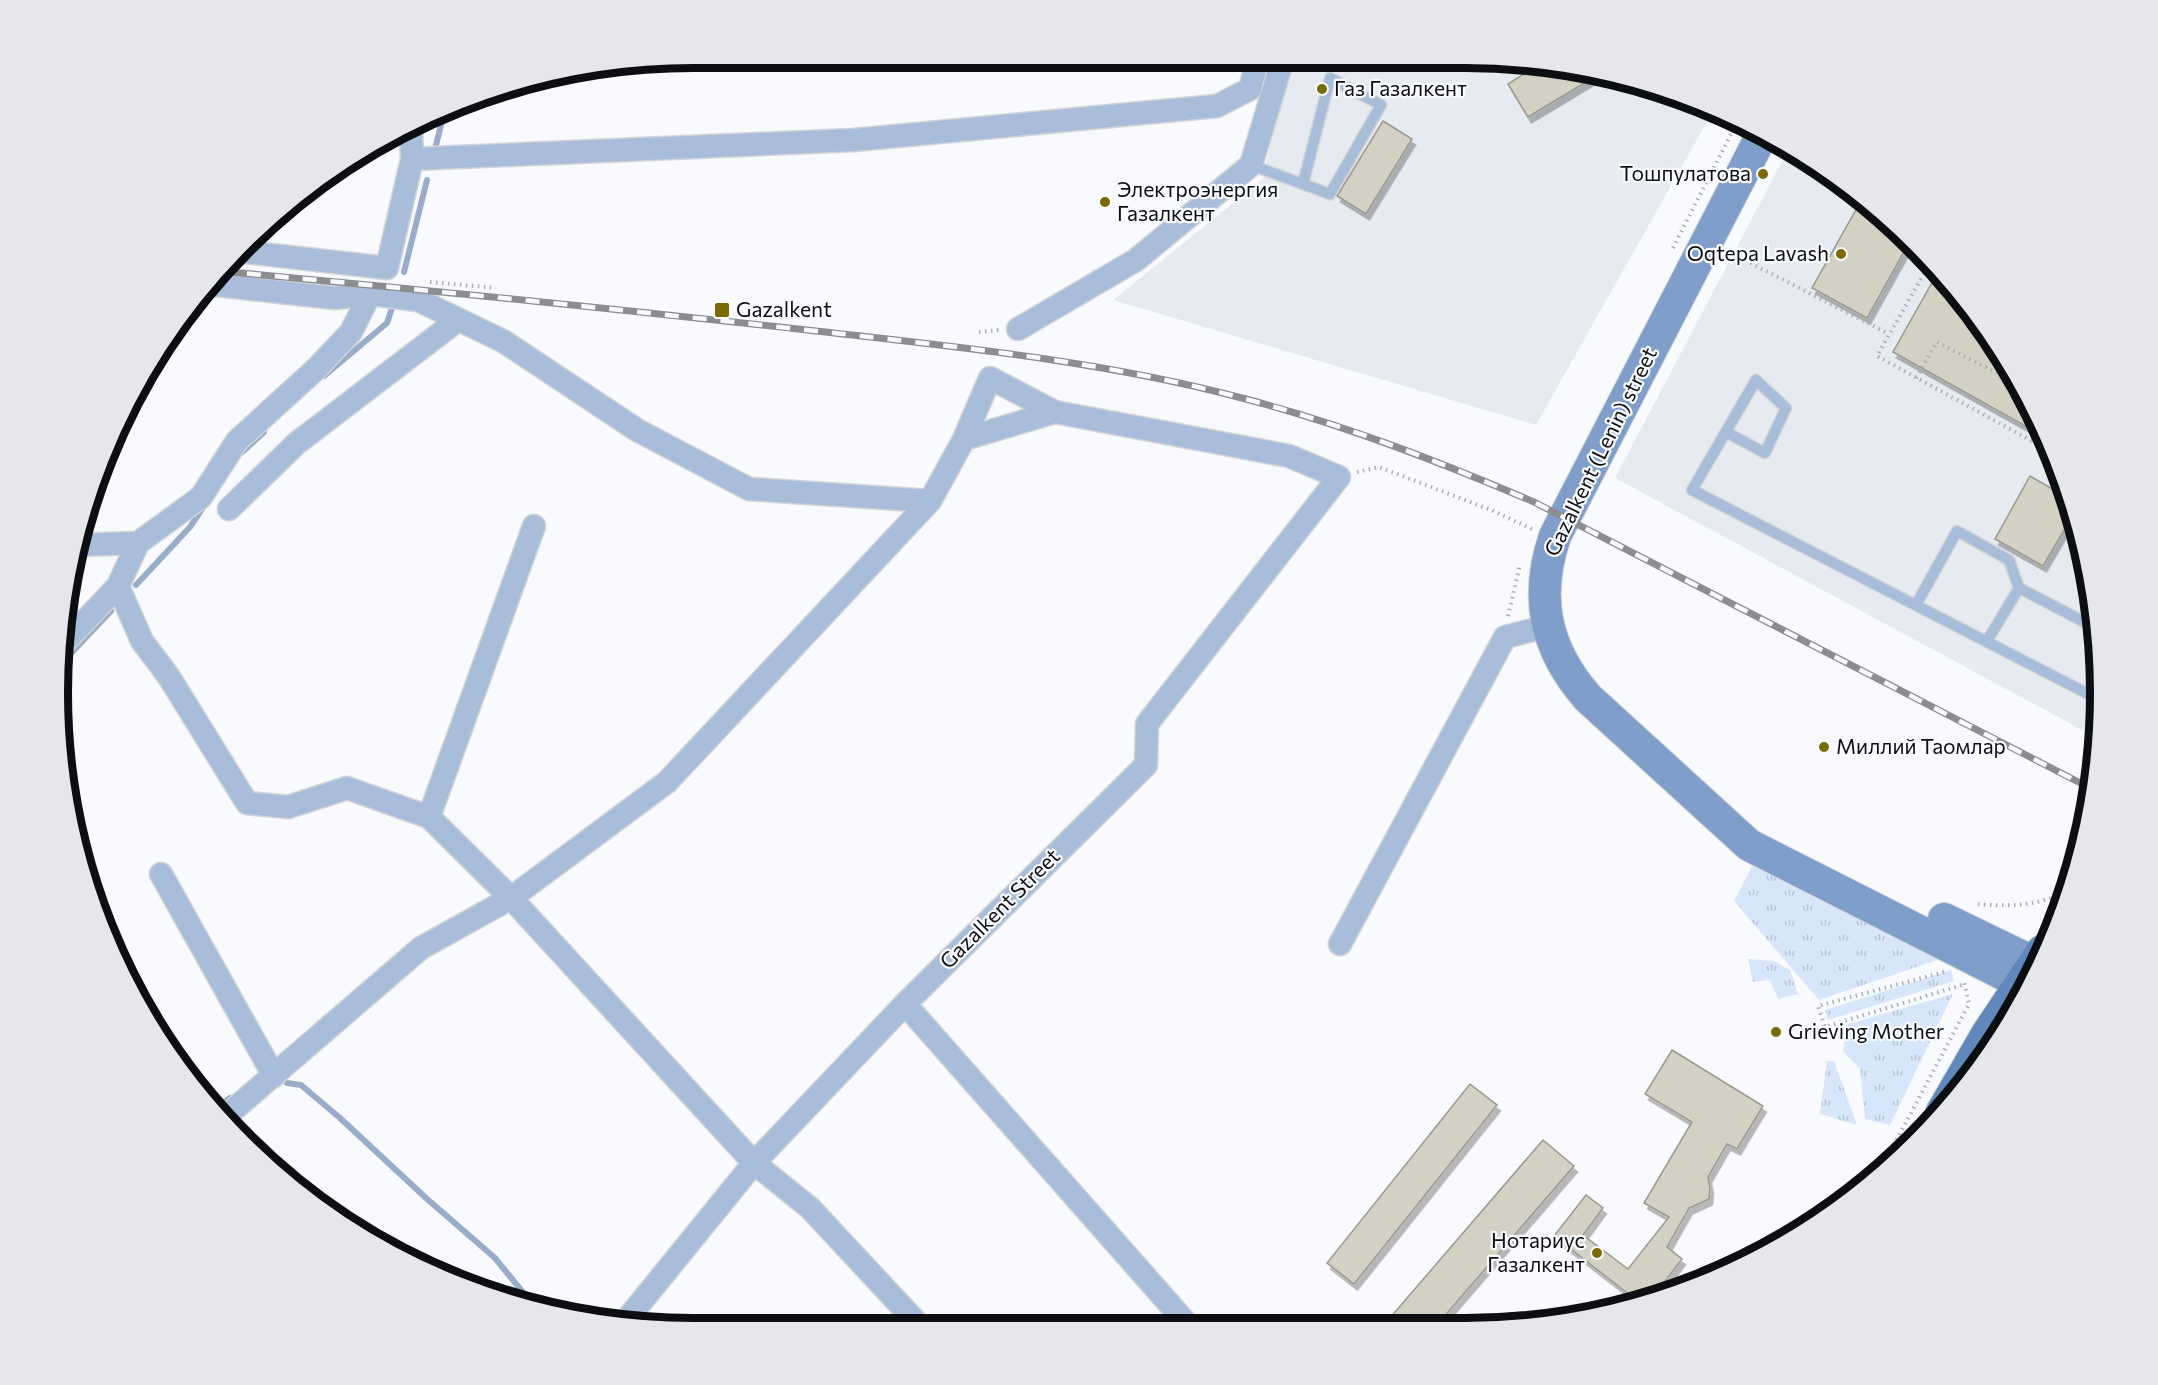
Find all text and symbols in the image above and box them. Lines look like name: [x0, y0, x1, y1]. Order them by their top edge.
place label: Газ Газалкент: [1334, 75, 1467, 100]
marker: Газ Газалкент: [1315, 82, 1329, 96]
place label: Тошпулатова: [1620, 160, 1751, 185]
marker: Тошпулатова: [1756, 167, 1770, 181]
place label: Электроэнергия Газалкент: [1117, 176, 1278, 225]
marker: Электроэнергия Газалкент: [1098, 195, 1112, 209]
place label: Oqtepa Lavash: [1687, 240, 1829, 265]
marker: Oqtepa Lavash: [1834, 247, 1848, 261]
place label: Gazalkent: [736, 296, 832, 321]
marker: Gazalkent: [713, 301, 731, 319]
street label: Gazalkent (Lenin) street: [1538, 343, 1661, 560]
place label: Миллий Таомлар: [1836, 733, 2006, 758]
marker: Миллий Таомлар: [1817, 740, 1831, 754]
street label: Gazalkent Street: [934, 843, 1064, 973]
place label: Grieving Mother: [1788, 1018, 1944, 1043]
marker: Grieving Mother: [1769, 1025, 1783, 1039]
place label: Нотариус Газалкент: [1487, 1227, 1585, 1276]
marker: Нотариус Газалкент: [1590, 1246, 1604, 1260]

